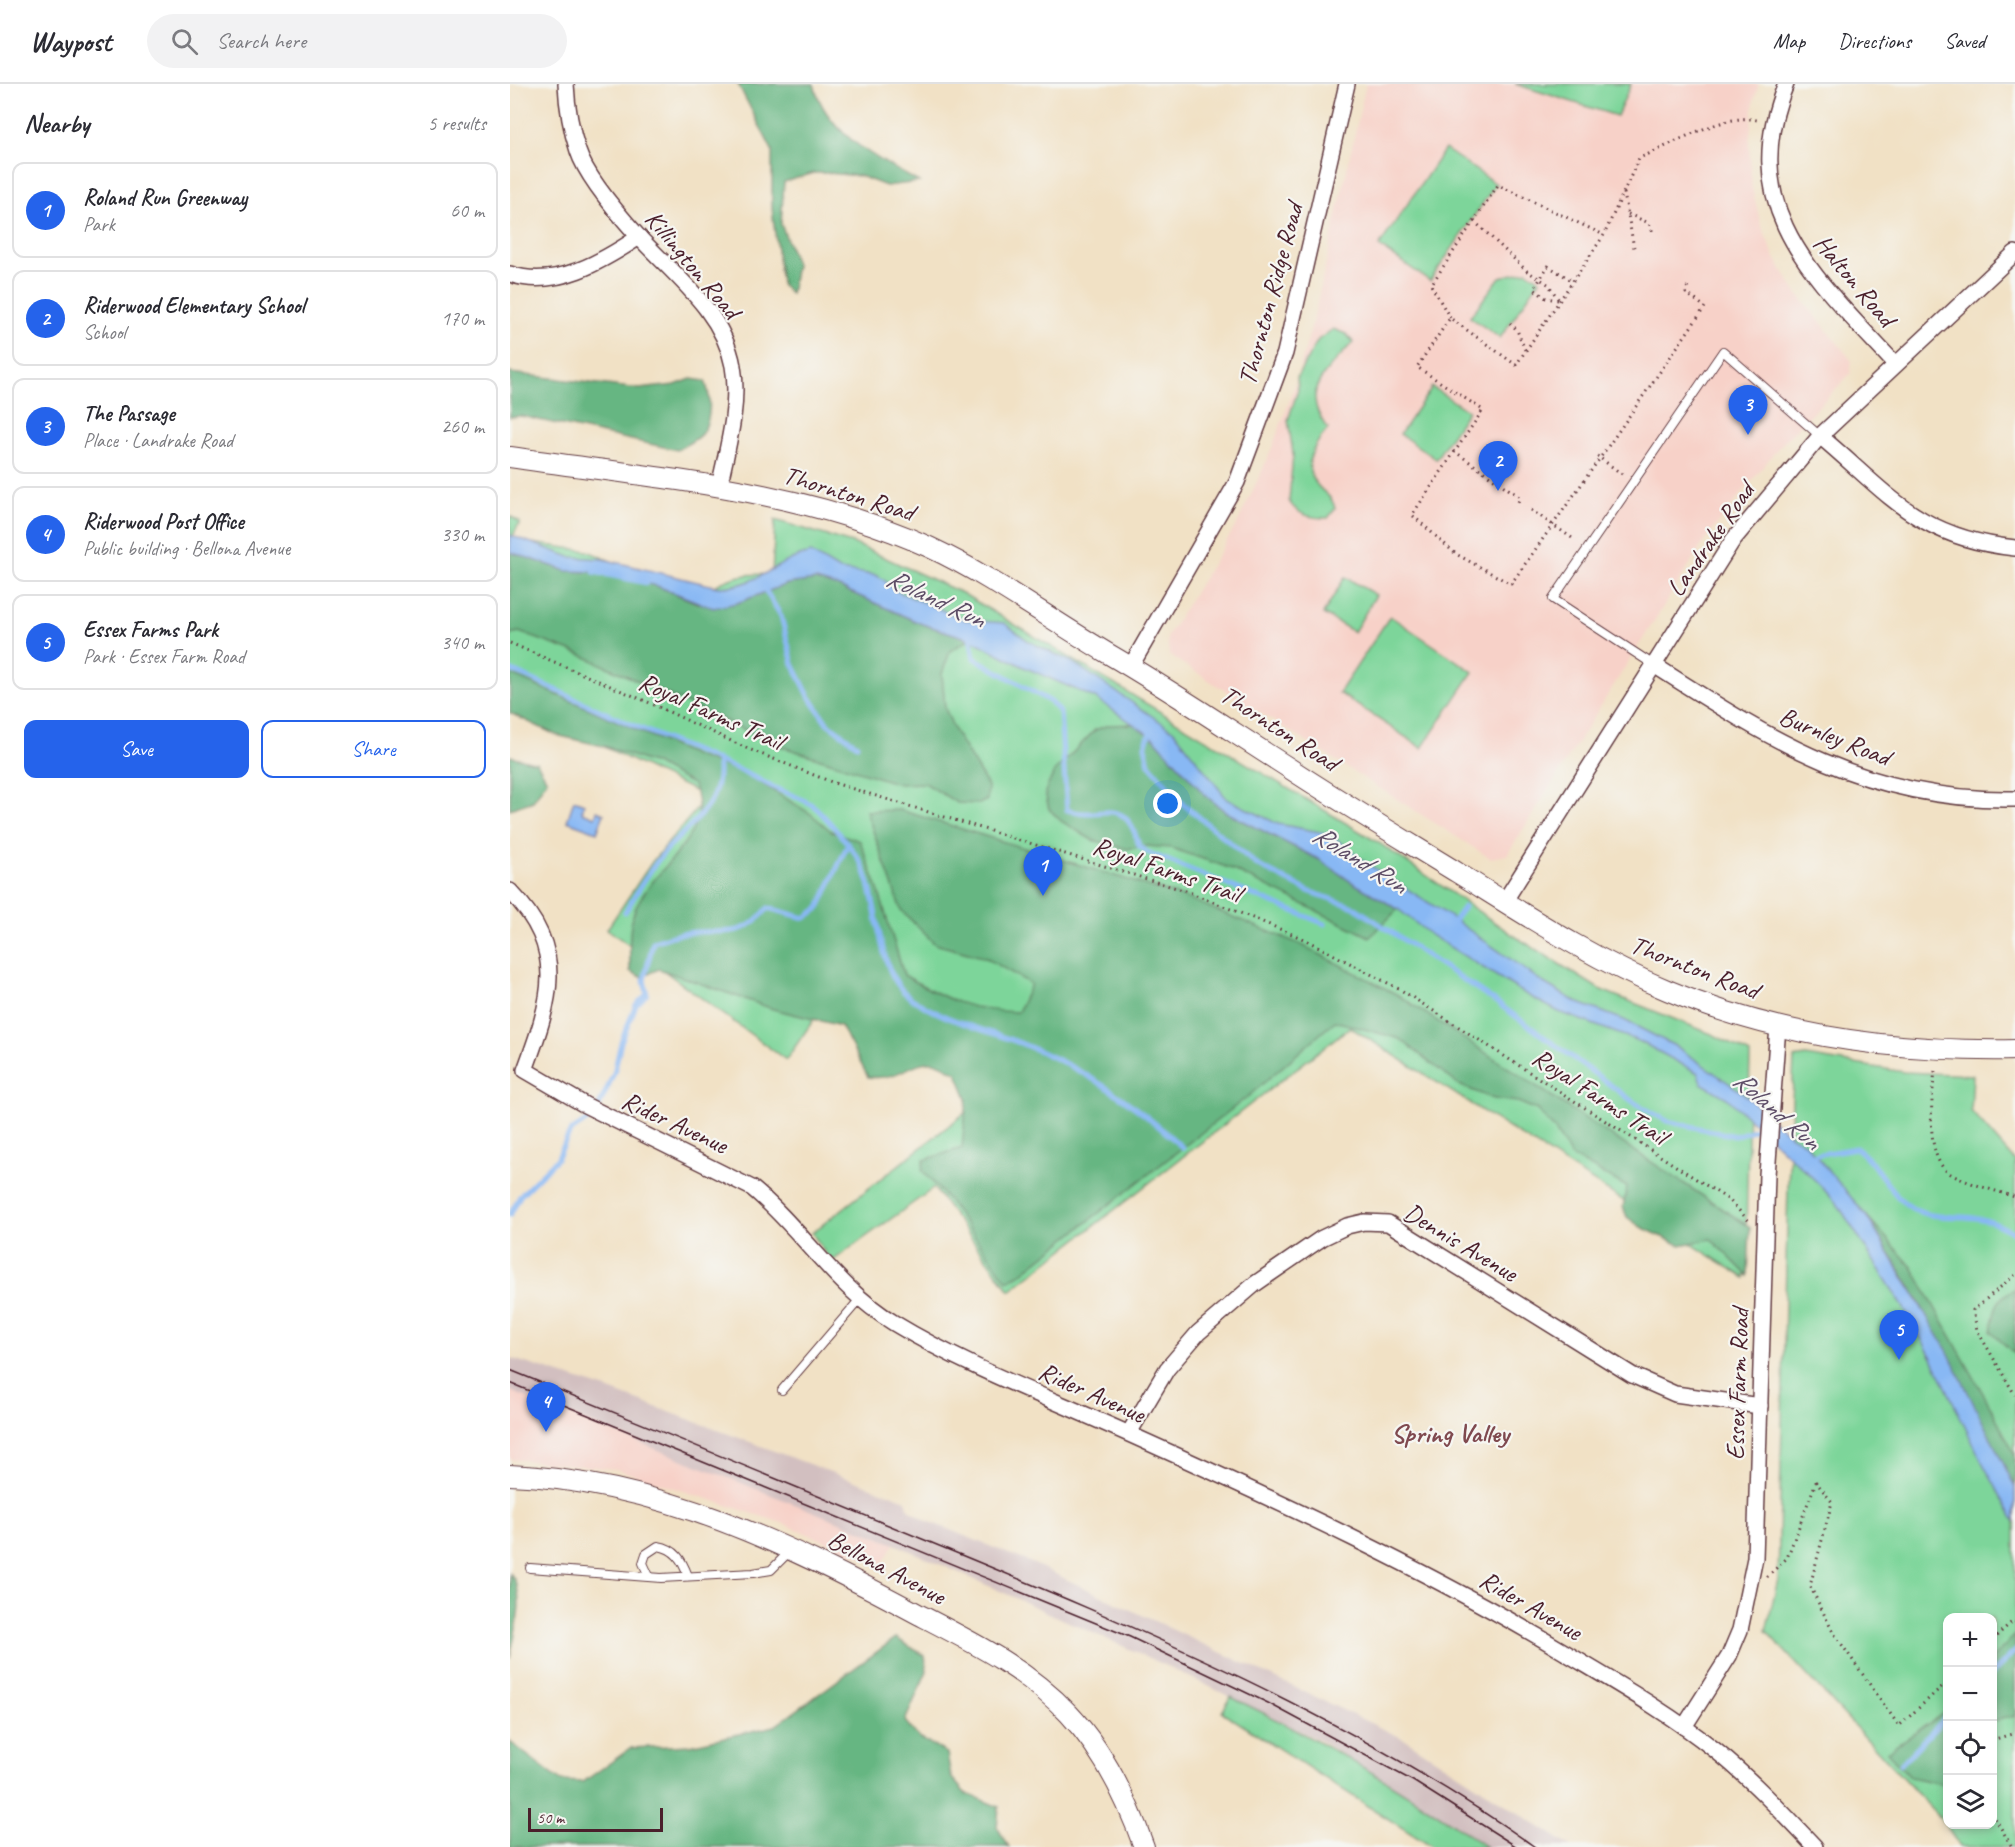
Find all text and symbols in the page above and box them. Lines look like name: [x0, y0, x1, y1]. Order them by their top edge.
search box: [147, 14, 567, 68]
text: Waypost: [30, 24, 111, 59]
icon: search: [168, 25, 201, 58]
text: Search here: [216, 27, 306, 55]
text: Map: [1773, 28, 1805, 54]
text: Directions: [1838, 28, 1911, 54]
text: Saved: [1944, 28, 1985, 54]
text: Nearby: [24, 107, 89, 140]
text: 5 results: [427, 111, 486, 136]
text: Roland Run Greenway: [83, 184, 247, 212]
street label: Thornton Ridge Road: [1230, 196, 1312, 388]
text: 1: [41, 198, 50, 223]
text: 60 m: [450, 198, 484, 223]
street label: Killington Road: [638, 203, 750, 328]
text: Park: [83, 212, 115, 237]
street label: Halton Road: [1806, 227, 1905, 336]
text: Riderwood Elementary School: [83, 292, 305, 320]
text: 2: [41, 306, 50, 331]
text: 170 m: [441, 306, 484, 331]
text: School: [83, 320, 126, 345]
pin: 3: [1728, 386, 1768, 435]
text: The Passage: [83, 400, 175, 428]
text: 3: [41, 414, 50, 439]
text: 260 m: [441, 414, 484, 439]
text: Place · Landrake Road: [83, 428, 233, 453]
pin: 2: [1478, 442, 1518, 491]
street label: Thornton Road: [779, 458, 922, 530]
street label: Landrake Road: [1659, 473, 1764, 603]
text: Riderwood Post Office: [83, 508, 244, 536]
text: 4: [41, 522, 50, 547]
text: 330 m: [441, 522, 484, 547]
text: Public building · Bellona Avenue: [83, 536, 290, 561]
water label: Roland Run: [881, 561, 992, 636]
text: Essex Farms Park: [83, 616, 218, 644]
text: 5: [41, 630, 50, 655]
text: 340 m: [441, 630, 484, 655]
text: Park · Essex Farm Road: [83, 644, 245, 669]
street label: Royal Farms Trail: [634, 665, 792, 760]
street label: Thornton Road: [1214, 678, 1348, 781]
street label: Burnley Road: [1775, 699, 1899, 775]
button: Save: [24, 720, 249, 778]
button: Share: [261, 720, 486, 778]
your location: [1153, 789, 1182, 818]
water label: Roland Run: [1307, 817, 1415, 902]
street label: Royal Farms Trail: [1089, 829, 1249, 912]
pin: 1: [1024, 846, 1062, 896]
street label: Thornton Road: [1626, 928, 1767, 1008]
street label: Royal Farms Trail: [1526, 1041, 1677, 1155]
water label: Roland Run: [1726, 1063, 1829, 1158]
street label: Rider Avenue: [617, 1084, 734, 1162]
street label: Dennis Avenue: [1398, 1196, 1525, 1290]
street label: Essex Farm Road: [1718, 1304, 1757, 1460]
pin: 5: [1880, 1310, 1918, 1360]
street label: Rider Avenue: [1034, 1354, 1151, 1431]
pin: 4: [526, 1382, 566, 1432]
district label: Spring Valley: [1391, 1416, 1512, 1450]
street label: Bellona Avenue: [822, 1523, 953, 1613]
street label: Rider Avenue: [1474, 1563, 1589, 1649]
map controls: [1943, 1613, 1997, 1829]
button: +: [1943, 1613, 1997, 1667]
button: −: [1943, 1667, 1997, 1721]
button: locate: [1943, 1721, 1997, 1775]
button: layers: [1943, 1775, 1997, 1829]
scale bar: [528, 1805, 663, 1832]
text: 50 m: [537, 1808, 564, 1828]

